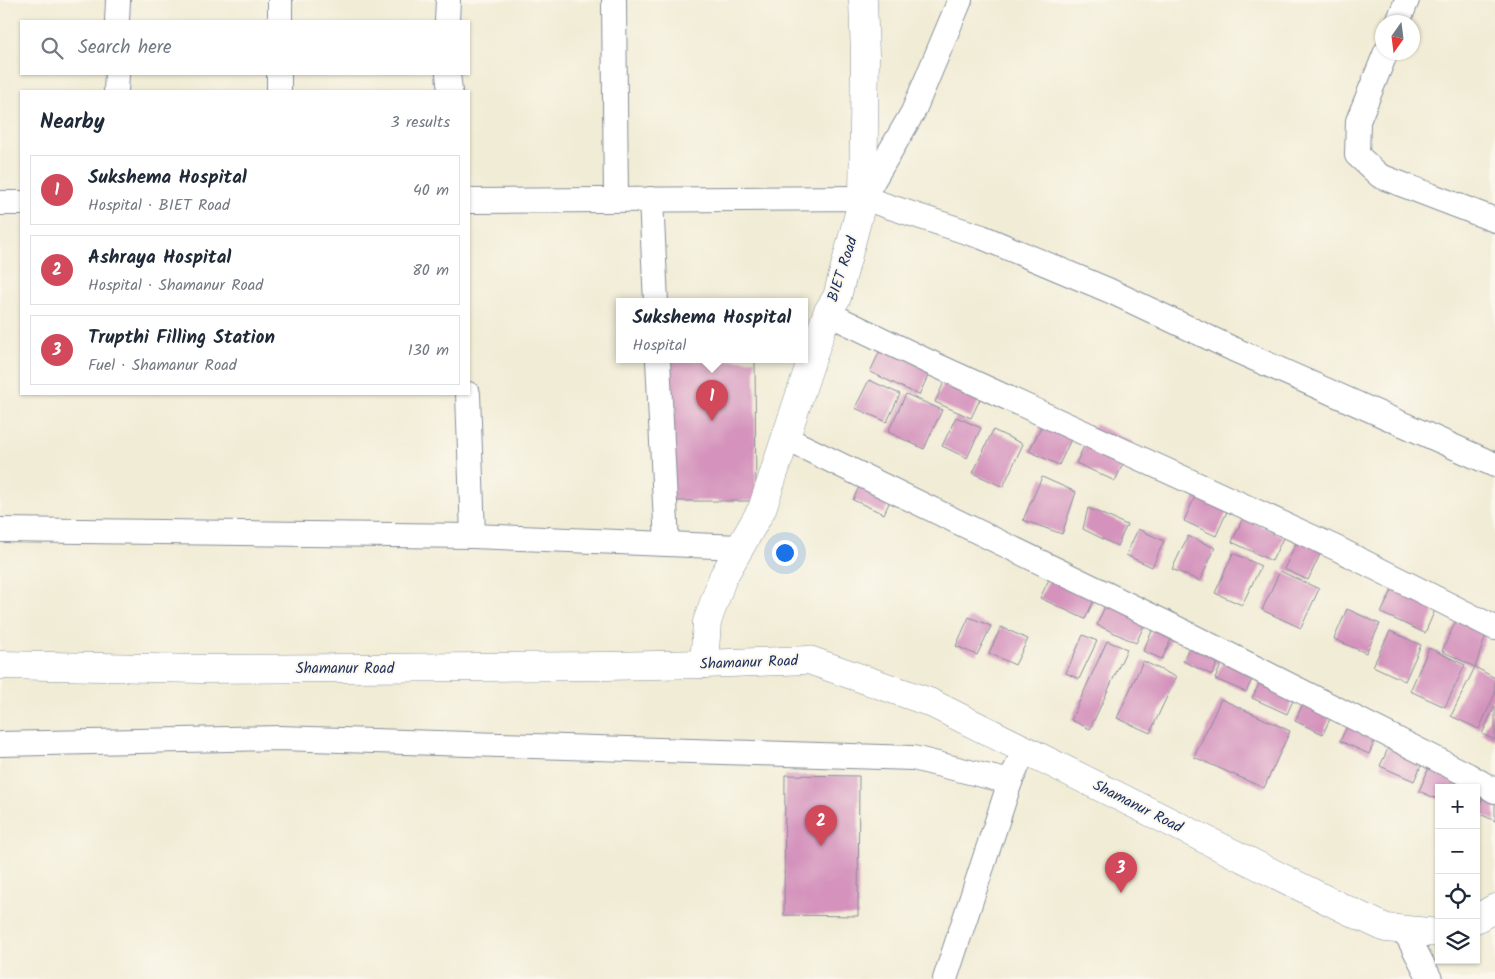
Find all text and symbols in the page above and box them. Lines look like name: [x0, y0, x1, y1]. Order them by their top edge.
north arrow: [1375, 15, 1420, 60]
search box: [20, 20, 470, 75]
text: Search here: [78, 33, 172, 63]
icon: search: [38, 34, 66, 62]
text: Nearby: [40, 106, 105, 139]
text: 3 results: [391, 110, 450, 135]
text: Sukshema Hospital: [88, 163, 247, 193]
text: 1: [55, 178, 59, 203]
text: 40 m: [413, 178, 449, 203]
text: Hospital · BIET Road: [88, 193, 230, 218]
street label: BIET Road: [821, 233, 865, 305]
text: Ashraya Hospital: [88, 243, 231, 273]
text: 2: [52, 258, 62, 283]
text: 80 m: [412, 258, 449, 283]
text: Hospital · Shamanur Road: [88, 273, 263, 298]
popup: [616, 298, 808, 363]
text: Sukshema Hospital: [633, 303, 791, 333]
text: Trupthi Filling Station: [88, 323, 275, 353]
text: Hospital: [633, 333, 686, 358]
text: 3: [53, 338, 61, 363]
text: 130 m: [408, 338, 449, 363]
text: Fuel · Shamanur Road: [88, 353, 237, 378]
pin: 1: [696, 380, 728, 421]
your location: [772, 540, 798, 566]
street label: Shamanur Road: [700, 649, 799, 677]
street label: Shamanur Road: [296, 657, 395, 681]
street label: Shamanur Road: [1088, 774, 1187, 840]
map controls: [1435, 784, 1480, 964]
button: +: [1435, 784, 1480, 829]
pin: 2: [805, 805, 837, 846]
button: −: [1435, 829, 1480, 874]
pin: 3: [1105, 852, 1137, 893]
button: locate: [1435, 874, 1480, 919]
button: layers: [1435, 919, 1480, 964]

